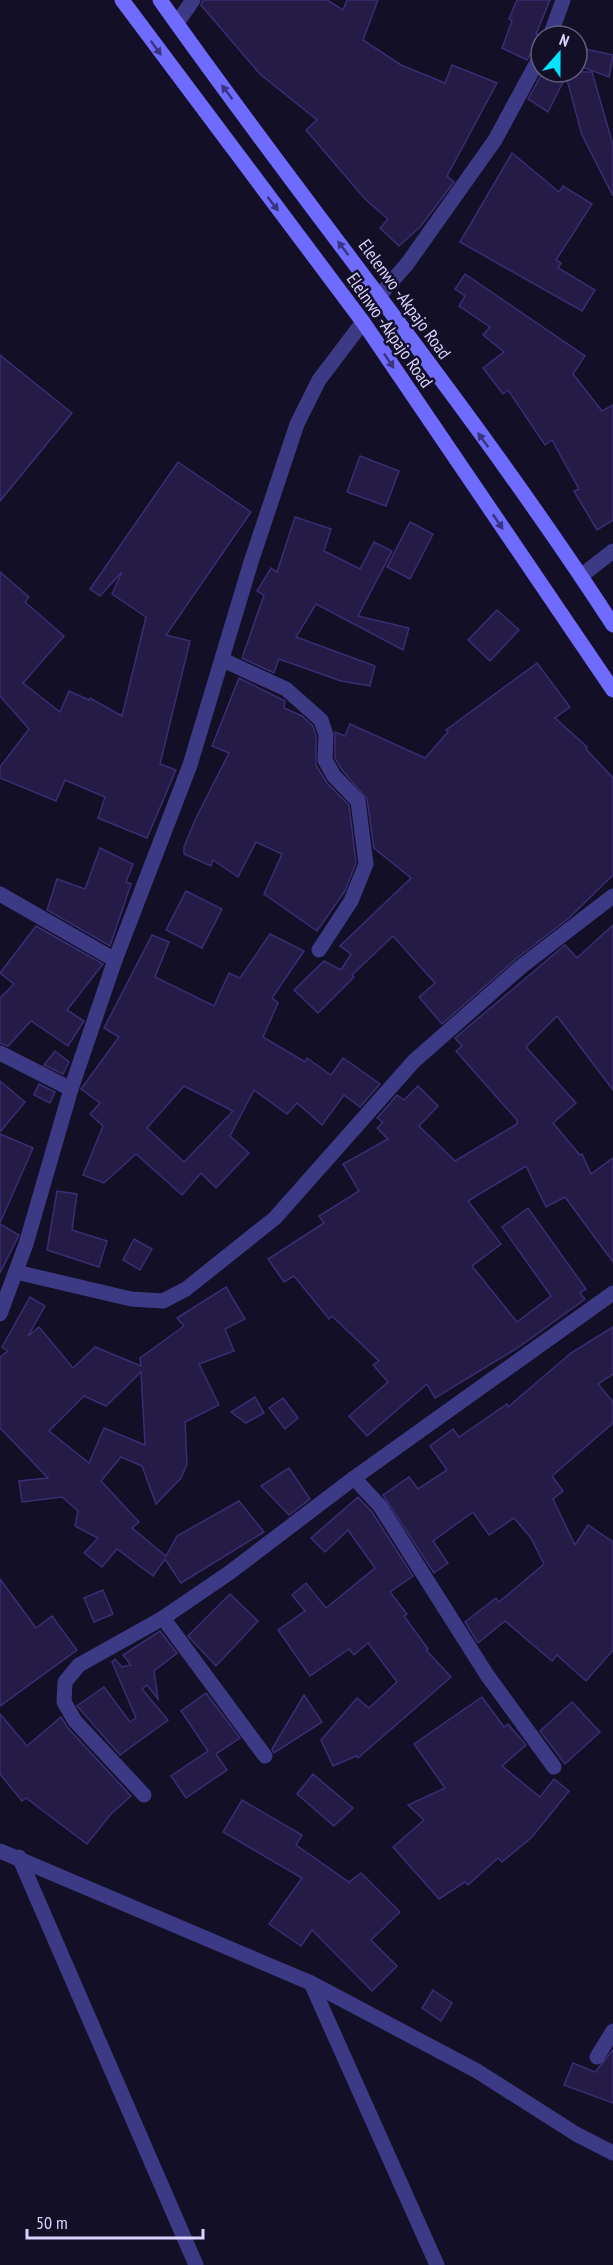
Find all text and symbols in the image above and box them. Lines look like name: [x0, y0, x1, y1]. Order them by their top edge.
north arrow: [529, 24, 589, 84]
text: N: [557, 29, 572, 51]
one-way arrow: [150, 39, 162, 55]
one-way arrow: [221, 84, 233, 100]
one-way arrow: [267, 196, 279, 211]
street label: Elelenwo -Akpajo Road: [354, 235, 456, 363]
one-way arrow: [337, 241, 349, 257]
street label: Elelnwo -Akpajo Road: [342, 268, 438, 392]
one-way arrow: [383, 352, 395, 368]
one-way arrow: [477, 432, 489, 447]
one-way arrow: [492, 514, 503, 530]
scale bar: [27, 2202, 202, 2240]
text: 50 m: [36, 2211, 68, 2234]

